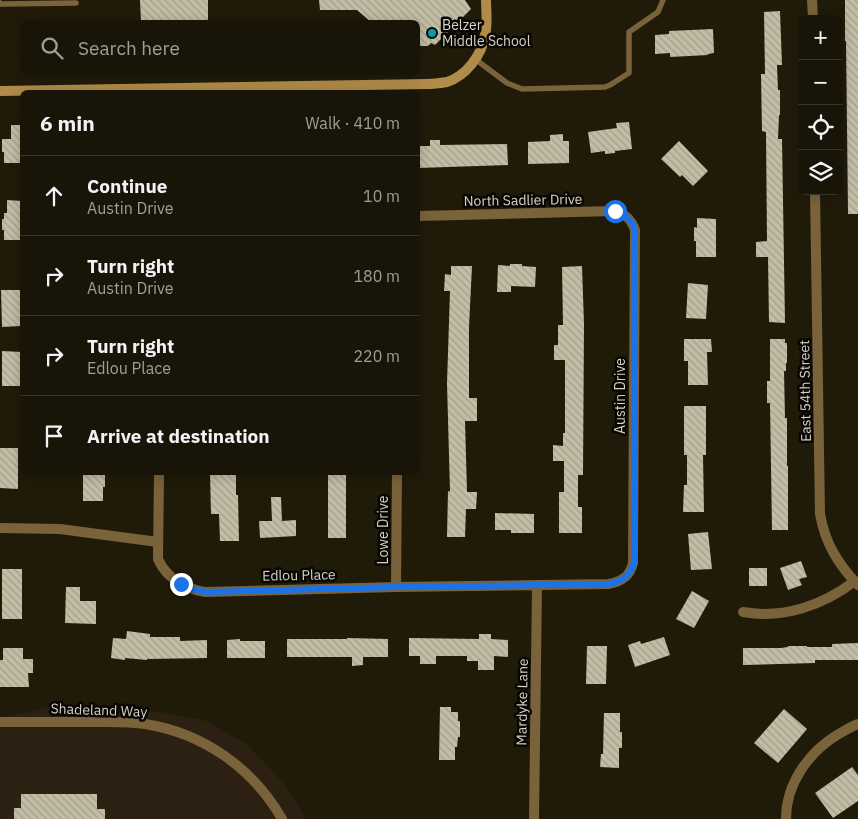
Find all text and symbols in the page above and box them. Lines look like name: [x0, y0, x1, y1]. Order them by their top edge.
map controls: [798, 15, 843, 195]
button: +: [798, 15, 843, 60]
place label: Belzer Middle School: [442, 16, 531, 50]
search box: [20, 20, 420, 75]
marker: Belzer Middle School: [426, 27, 438, 39]
icon: search: [38, 34, 66, 62]
text: Search here: [78, 36, 180, 60]
button: −: [798, 60, 843, 105]
button: locate: [798, 105, 843, 150]
text: 6 min: [40, 109, 95, 137]
text: Walk · 410 m: [305, 113, 400, 133]
button: layers: [798, 150, 843, 195]
text: Continue: [87, 174, 167, 198]
icon: ahead: [40, 182, 68, 210]
text: 10 m: [363, 186, 400, 206]
street label: North Sadlier Drive: [463, 190, 583, 210]
text: Austin Drive: [87, 198, 174, 218]
route start: [604, 200, 627, 223]
text: Turn right: [87, 254, 174, 278]
icon: right: [40, 262, 68, 290]
text: 180 m: [353, 266, 400, 286]
text: Austin Drive: [87, 278, 174, 298]
text: Turn right: [87, 334, 174, 358]
street label: East 54th Street: [795, 340, 815, 442]
icon: right: [40, 342, 68, 370]
text: 220 m: [353, 346, 400, 366]
text: Edlou Place: [87, 358, 171, 378]
street label: Austin Drive: [611, 358, 629, 434]
icon: arrive: [40, 422, 68, 450]
text: Arrive at destination: [87, 424, 270, 448]
street label: Lowe Drive: [374, 495, 392, 564]
street label: Edlou Place: [262, 565, 336, 585]
route end: [170, 573, 193, 596]
street label: Mardyke Lane: [512, 658, 532, 746]
street label: Shadeland Way: [50, 699, 148, 721]

